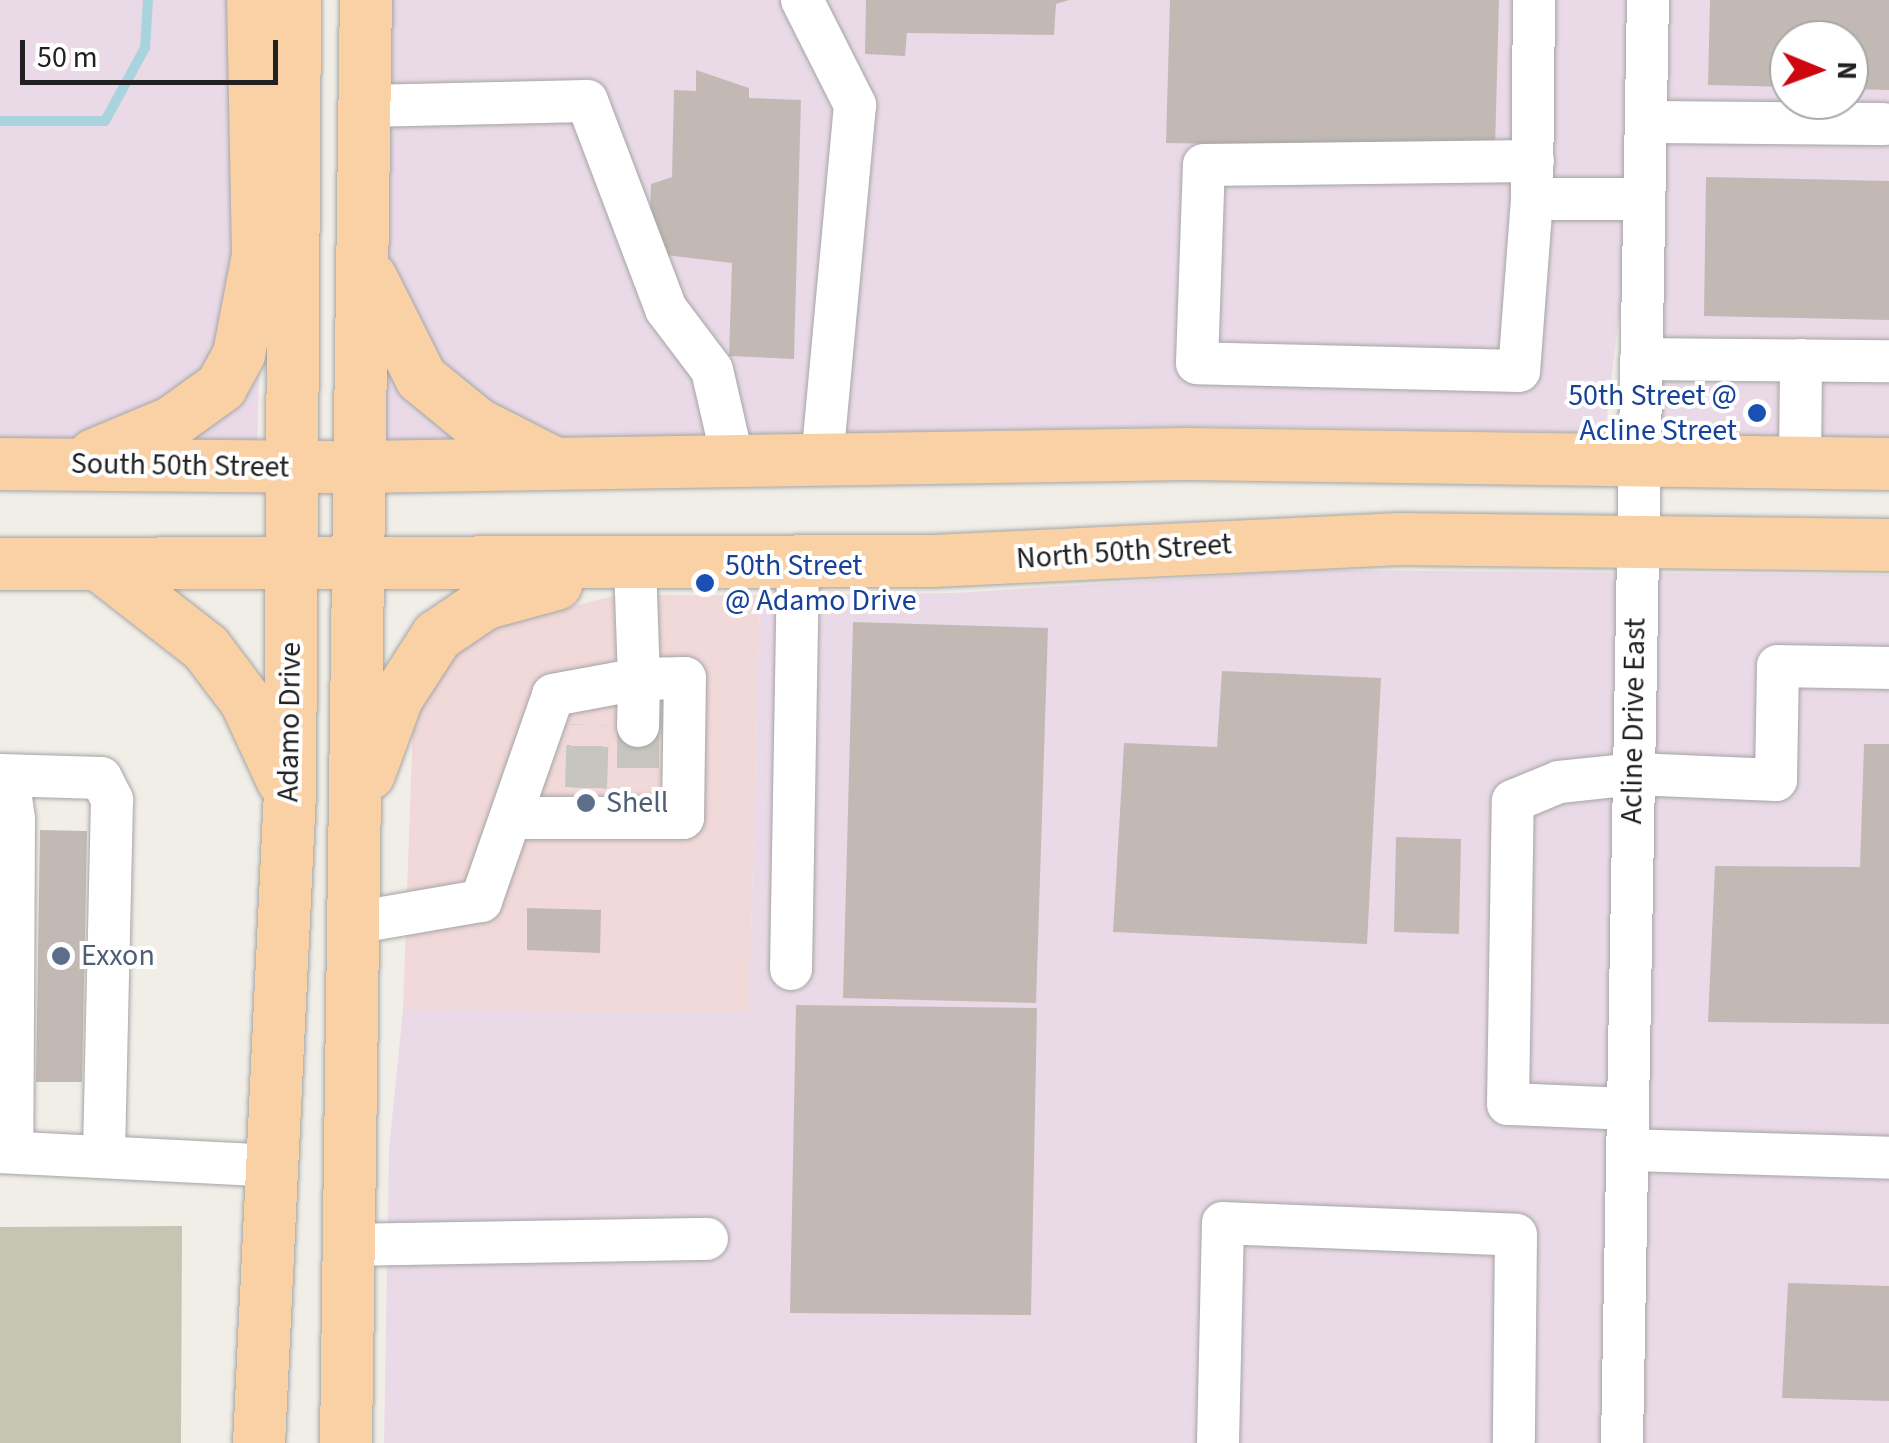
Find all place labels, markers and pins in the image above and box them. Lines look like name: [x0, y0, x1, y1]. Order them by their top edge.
place label: 50th Street @ Acline Street: [1568, 378, 1737, 448]
marker: 50th Street @ Acline Street: [1746, 402, 1768, 424]
place label: 50th Street @ Adamo Drive: [725, 548, 917, 618]
marker: 50th Street @ Adamo Drive: [694, 572, 716, 594]
place label: Shell: [606, 785, 669, 821]
marker: Shell: [575, 792, 597, 814]
place label: Exxon: [81, 938, 155, 974]
marker: Exxon: [50, 945, 72, 967]

